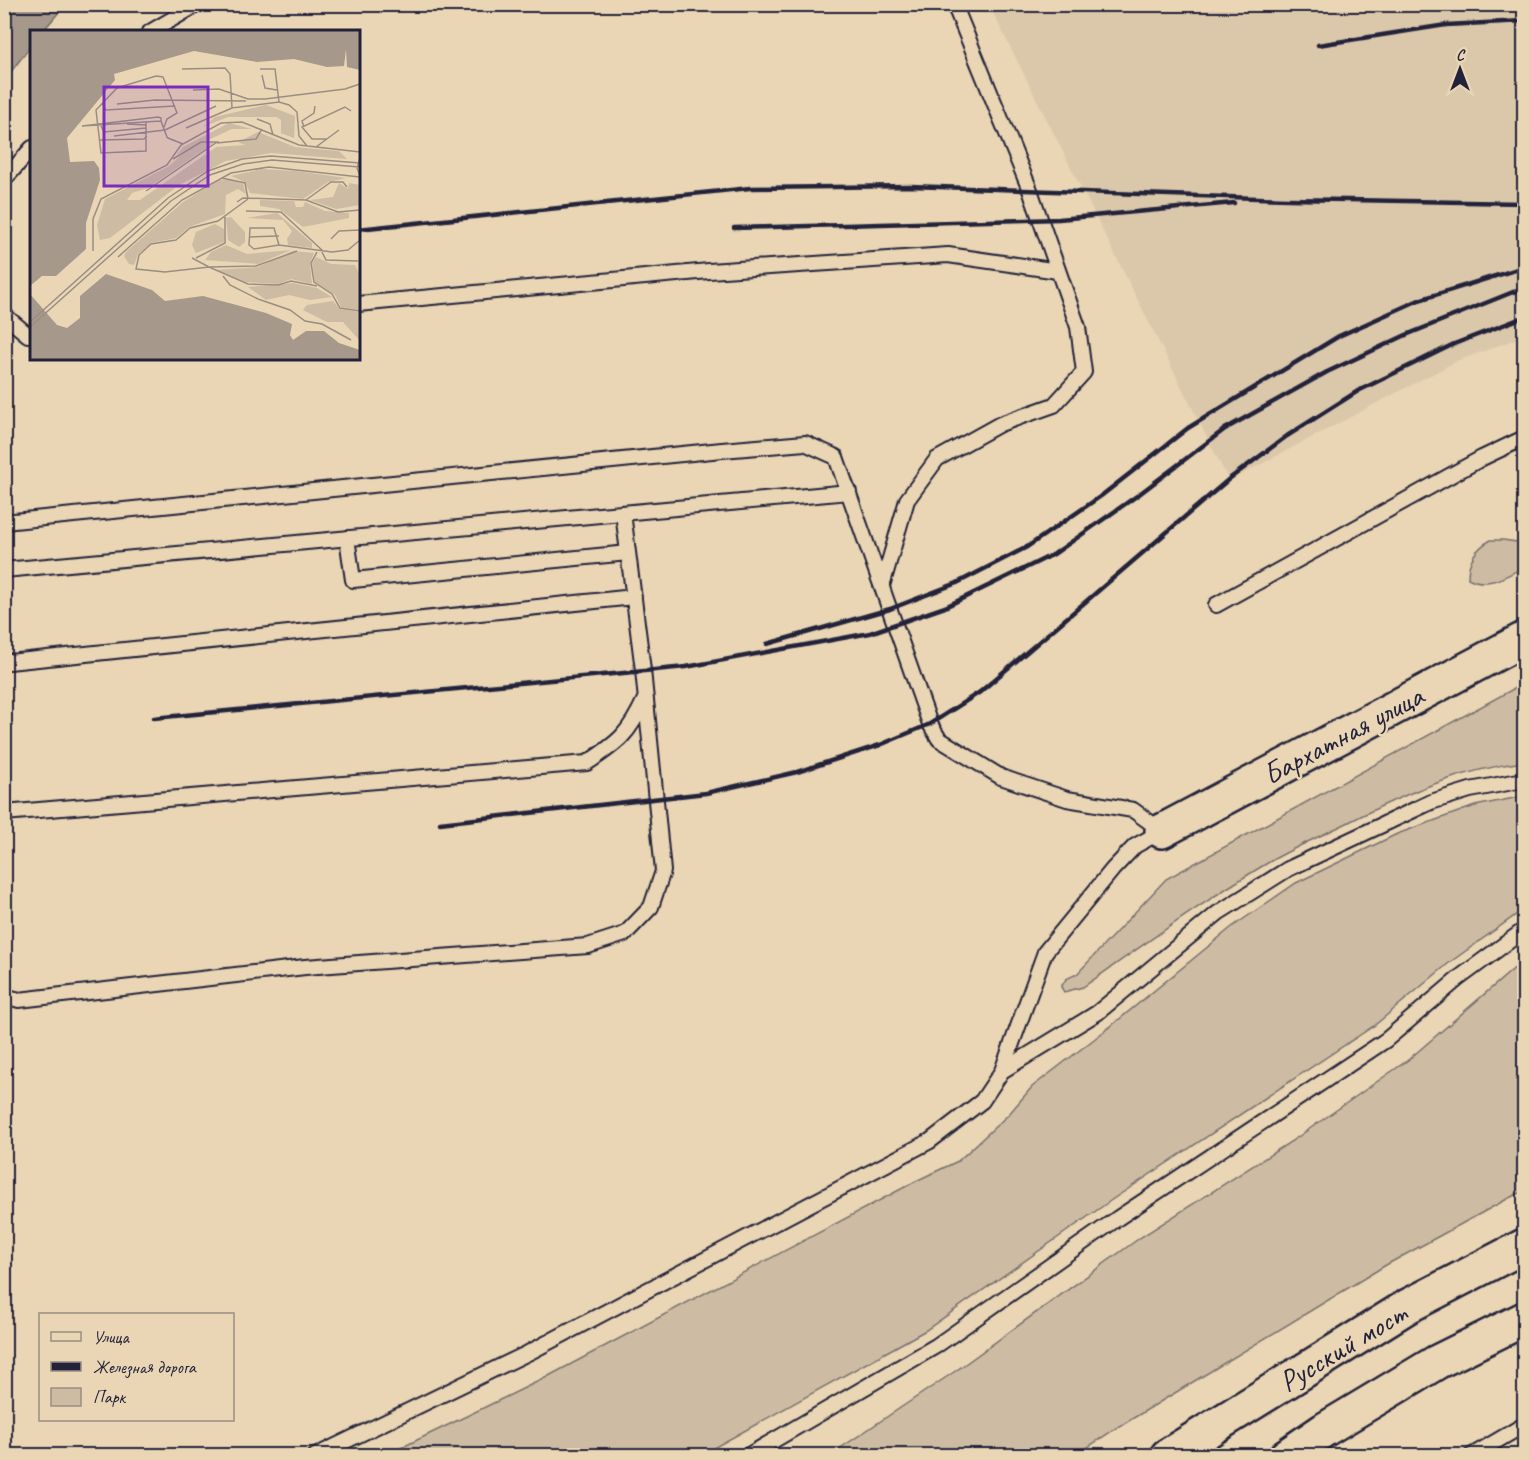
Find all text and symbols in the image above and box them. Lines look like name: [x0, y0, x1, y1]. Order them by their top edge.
inset map: [30, 30, 360, 360]
north arrow: [1430, 39, 1490, 99]
text: С: [1456, 45, 1466, 65]
street label: Бархатная улица: [1256, 676, 1432, 793]
street label: Русский мост: [1272, 1293, 1415, 1400]
legend: [39, 1313, 234, 1421]
text: Улица: [93, 1326, 130, 1348]
text: Железная дорога: [93, 1356, 197, 1379]
text: Парк: [93, 1386, 127, 1408]

